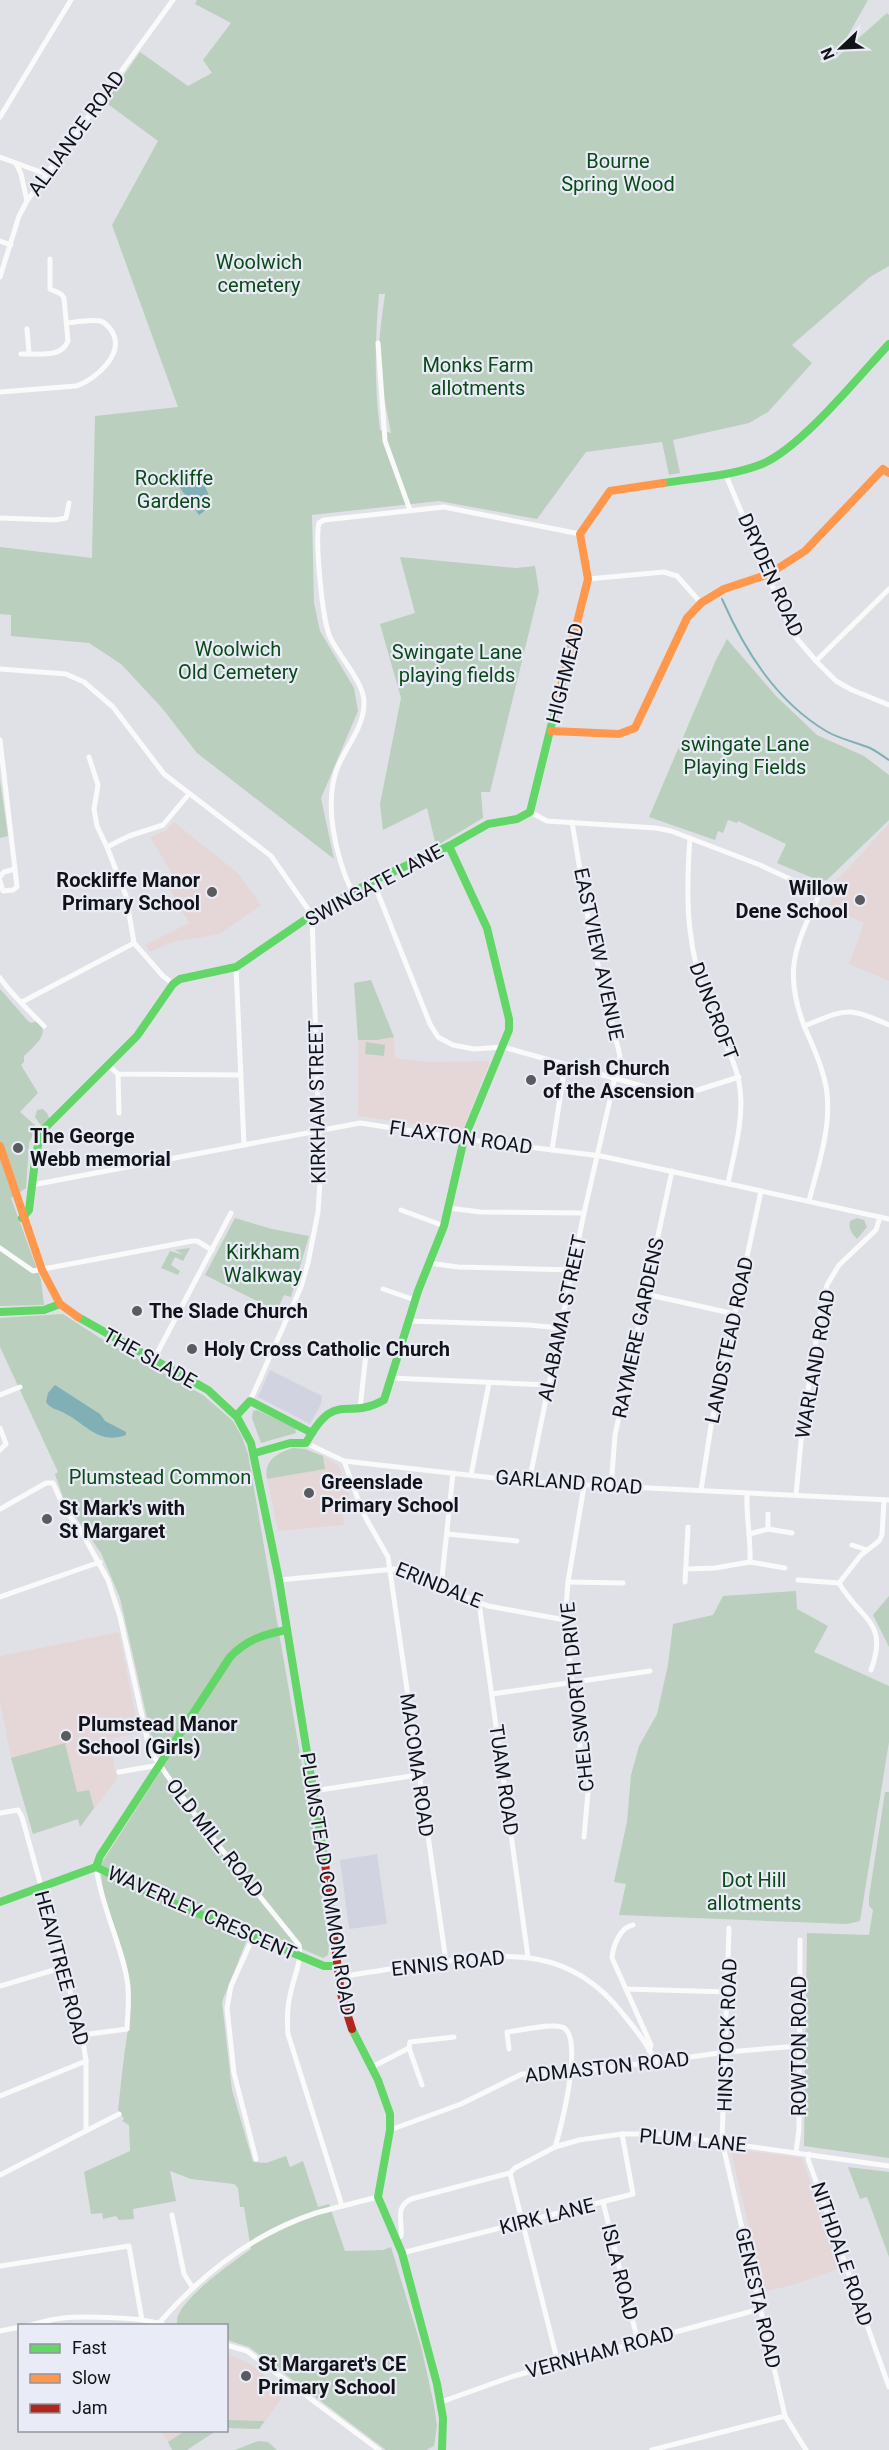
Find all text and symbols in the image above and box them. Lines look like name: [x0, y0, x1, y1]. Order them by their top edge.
north arrow: [811, 18, 871, 78]
text: N: [817, 45, 839, 63]
street label: ALLIANCE ROAD: [23, 66, 129, 200]
park label: Bourne Spring Wood: [561, 149, 675, 196]
park label: Woolwich cemetery: [216, 250, 302, 297]
park label: Monks Farm allotments: [422, 353, 534, 400]
park label: Rockliffe Gardens: [135, 466, 213, 513]
street label: DRYDEN ROAD: [733, 509, 809, 641]
street label: HIGHMEAD: [541, 620, 589, 726]
park label: Woolwich Old Cemetery: [178, 637, 299, 684]
park label: Swingate Lane playing fields: [392, 640, 522, 687]
park label: swingate Lane Playing Fields: [681, 732, 809, 779]
street label: SWINGATE LANE: [301, 839, 447, 931]
street label: EASTVIEW AVENUE: [569, 866, 629, 1042]
place label: Rockliffe Manor Primary School: [56, 868, 201, 915]
place label: Willow Dene School: [735, 876, 848, 923]
marker: Rockliffe Manor Primary School: [205, 885, 219, 899]
marker: Willow Dene School: [853, 893, 867, 907]
street label: DUNCROFT: [684, 959, 744, 1063]
street label: KIRKHAM STREET: [304, 1020, 330, 1184]
place label: Parish Church of the Ascension: [543, 1056, 694, 1103]
marker: Parish Church of the Ascension: [524, 1073, 538, 1087]
street label: FLAXTON ROAD: [388, 1115, 534, 1159]
place label: The George Webb memorial: [30, 1124, 171, 1171]
marker: The George Webb memorial: [11, 1141, 25, 1155]
street label: ALABAMA STREET: [533, 1233, 591, 1403]
street label: RAYMERE GARDENS: [607, 1236, 669, 1420]
park label: Kirkham Walkway: [224, 1240, 303, 1287]
street label: LANDSTEAD ROAD: [700, 1254, 758, 1426]
street label: WARLAND ROAD: [790, 1288, 840, 1440]
place label: The Slade Church: [149, 1299, 308, 1323]
marker: The Slade Church: [130, 1304, 144, 1318]
street label: THE SLADE: [99, 1323, 201, 1393]
place label: Holy Cross Catholic Church: [204, 1337, 450, 1361]
marker: Holy Cross Catholic Church: [185, 1342, 199, 1356]
park label: Plumstead Common: [69, 1465, 251, 1489]
street label: GARLAND ROAD: [495, 1465, 643, 1499]
place label: Greenslade Primary School: [321, 1470, 459, 1517]
marker: Greenslade Primary School: [302, 1486, 316, 1500]
place label: St Mark's with St Margaret: [59, 1496, 185, 1543]
marker: St Mark's with St Margaret: [40, 1512, 54, 1526]
street label: ERINDALE: [392, 1557, 486, 1613]
street label: CHELSWORTH DRIVE: [555, 1601, 599, 1793]
street label: MACOMA ROAD: [395, 1692, 439, 1838]
place label: Plumstead Manor School (Girls): [78, 1712, 238, 1759]
street label: TUAM ROAD: [484, 1723, 524, 1837]
marker: Plumstead Manor School (Girls): [59, 1729, 73, 1743]
street label: PLUMSTEAD COMMON ROAD: [295, 1751, 361, 2017]
street label: OLD MILL ROAD: [161, 1774, 269, 1902]
street label: WAVERLEY CRESCENT: [104, 1861, 300, 1965]
park label: Dot Hill allotments: [707, 1868, 801, 1915]
street label: HEAVITREE ROAD: [30, 1888, 94, 2048]
street label: ENNIS ROAD: [390, 1945, 506, 1981]
street label: HINSTOCK ROAD: [712, 1958, 742, 2112]
street label: ROWTON ROAD: [787, 1976, 811, 2116]
street label: ADMASTON ROAD: [523, 2046, 691, 2088]
street label: PLUM LANE: [638, 2123, 748, 2157]
street label: NITHDALE ROAD: [806, 2179, 878, 2329]
street label: KIRK LANE: [497, 2193, 597, 2239]
street label: ISLA ROAD: [596, 2221, 644, 2323]
street label: GENESTA ROAD: [730, 2225, 786, 2371]
street label: VERNHAM ROAD: [523, 2321, 677, 2383]
legend: [18, 2324, 228, 2432]
text: Fast: [72, 2337, 107, 2358]
place label: St Margaret's CE Primary School: [258, 2352, 406, 2399]
text: Slow: [72, 2367, 111, 2388]
marker: St Margaret's CE Primary School: [239, 2369, 253, 2383]
text: Jam: [72, 2397, 108, 2418]

